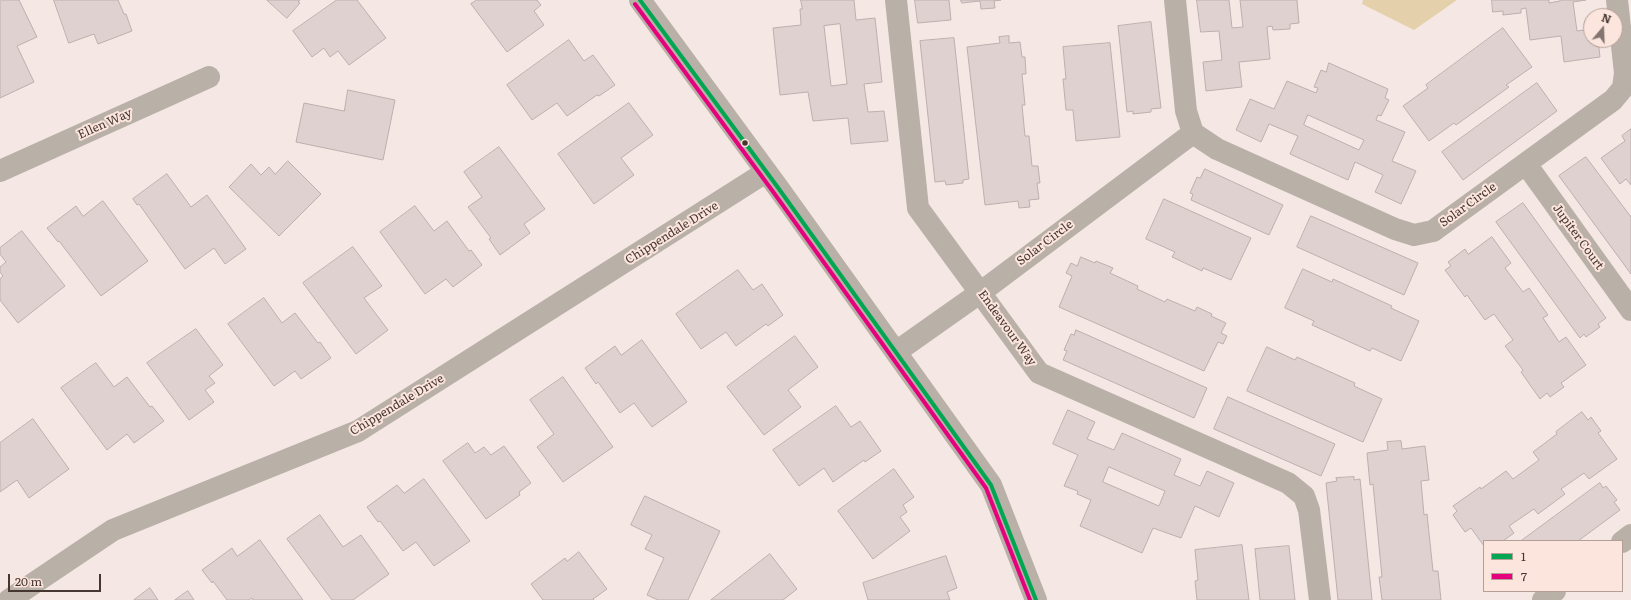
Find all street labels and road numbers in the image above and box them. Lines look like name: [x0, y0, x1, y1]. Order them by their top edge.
street label: Ellen Way: [76, 106, 134, 142]
street label: Solar Circle: [1437, 180, 1499, 230]
street label: Chippendale Drive: [623, 199, 721, 267]
street label: Jupiter Court: [1549, 201, 1607, 273]
street label: Solar Circle: [1014, 217, 1076, 269]
street label: Endeavour Way: [975, 287, 1039, 369]
street label: Chippendale Drive: [348, 371, 446, 439]

